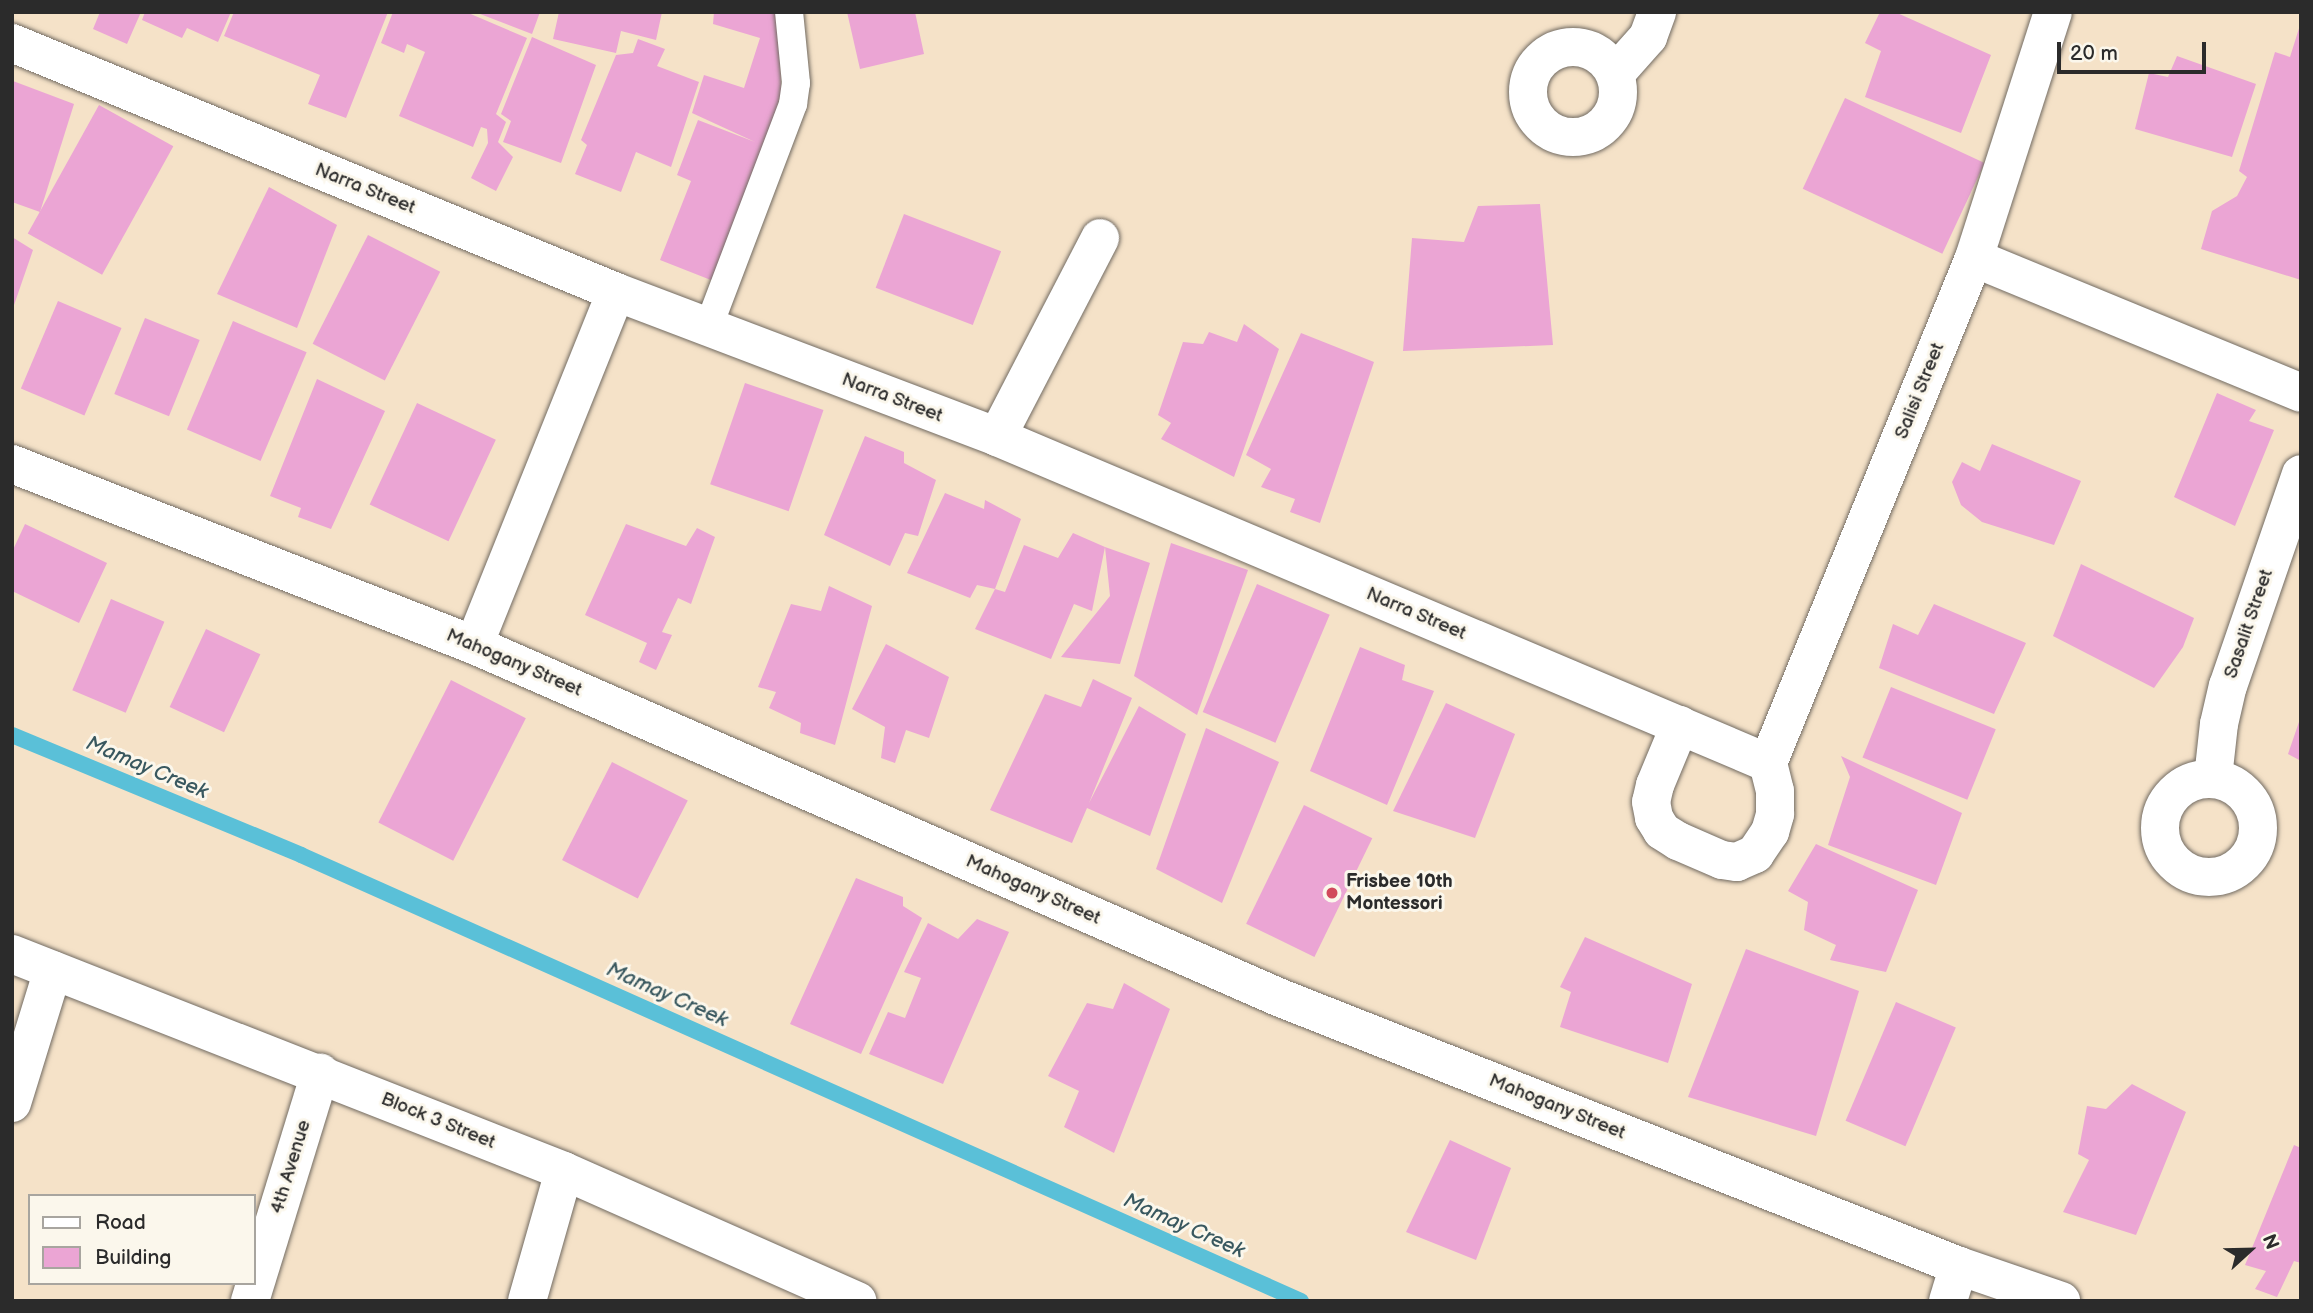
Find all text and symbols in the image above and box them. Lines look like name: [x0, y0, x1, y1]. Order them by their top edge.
scale bar: [2061, 28, 2210, 72]
text: 20 m: [2070, 41, 2118, 66]
street label: Narra Street: [311, 158, 419, 220]
street label: Salisi Street: [1890, 339, 1950, 443]
street label: Narra Street: [838, 368, 946, 428]
street label: Sasalit Street: [2220, 566, 2278, 682]
street label: Narra Street: [1363, 583, 1469, 645]
street label: Mahogany Street: [442, 624, 586, 702]
water label: Mamay Creek: [82, 731, 212, 805]
street label: Mahogany Street: [961, 850, 1105, 930]
place label: Frisbee 10th Montessori: [1346, 871, 1453, 915]
marker: Frisbee 10th Montessori: [1324, 885, 1340, 901]
water label: Mamay Creek: [602, 957, 732, 1033]
street label: Mahogany Street: [1485, 1069, 1629, 1145]
street label: Block 3 Street: [377, 1088, 499, 1154]
street label: 4th Avenue: [266, 1117, 316, 1217]
water label: Mamay Creek: [1119, 1188, 1249, 1264]
legend: [28, 1194, 256, 1285]
text: Road: [95, 1210, 146, 1235]
north arrow: [2215, 1215, 2285, 1285]
text: N: [2257, 1231, 2283, 1253]
text: Building: [95, 1245, 171, 1270]

